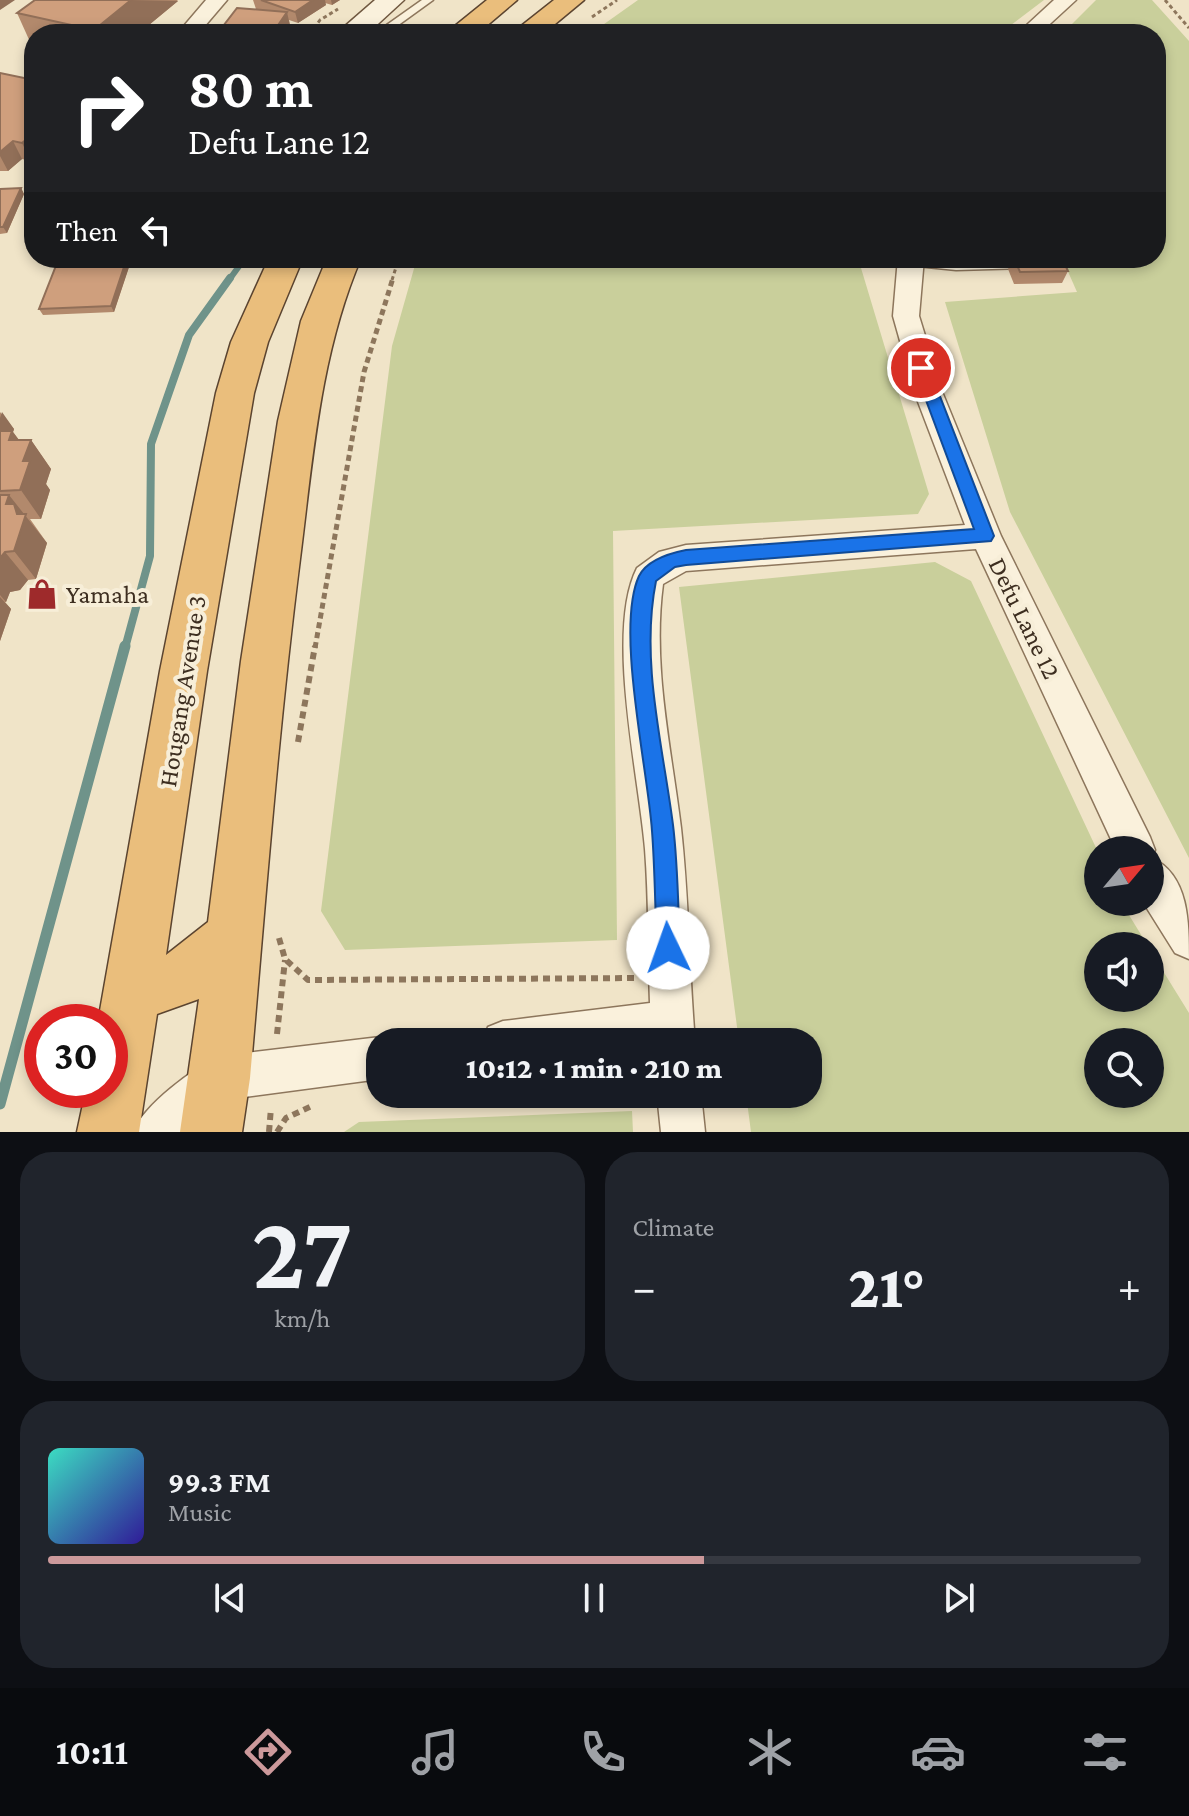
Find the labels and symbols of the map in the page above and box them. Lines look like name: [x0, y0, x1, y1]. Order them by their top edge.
pin: [887, 334, 955, 402]
street label: Defu Lane 12: [983, 553, 1066, 684]
shop icon: Yamaha: [25, 577, 59, 611]
place label: Yamaha: [66, 580, 149, 609]
street label: Hougang Avenue 3: [153, 593, 212, 789]
north arrow: [1084, 836, 1164, 916]
position arrow: [626, 906, 710, 990]
speed limit sign: 30: [24, 1004, 128, 1108]

